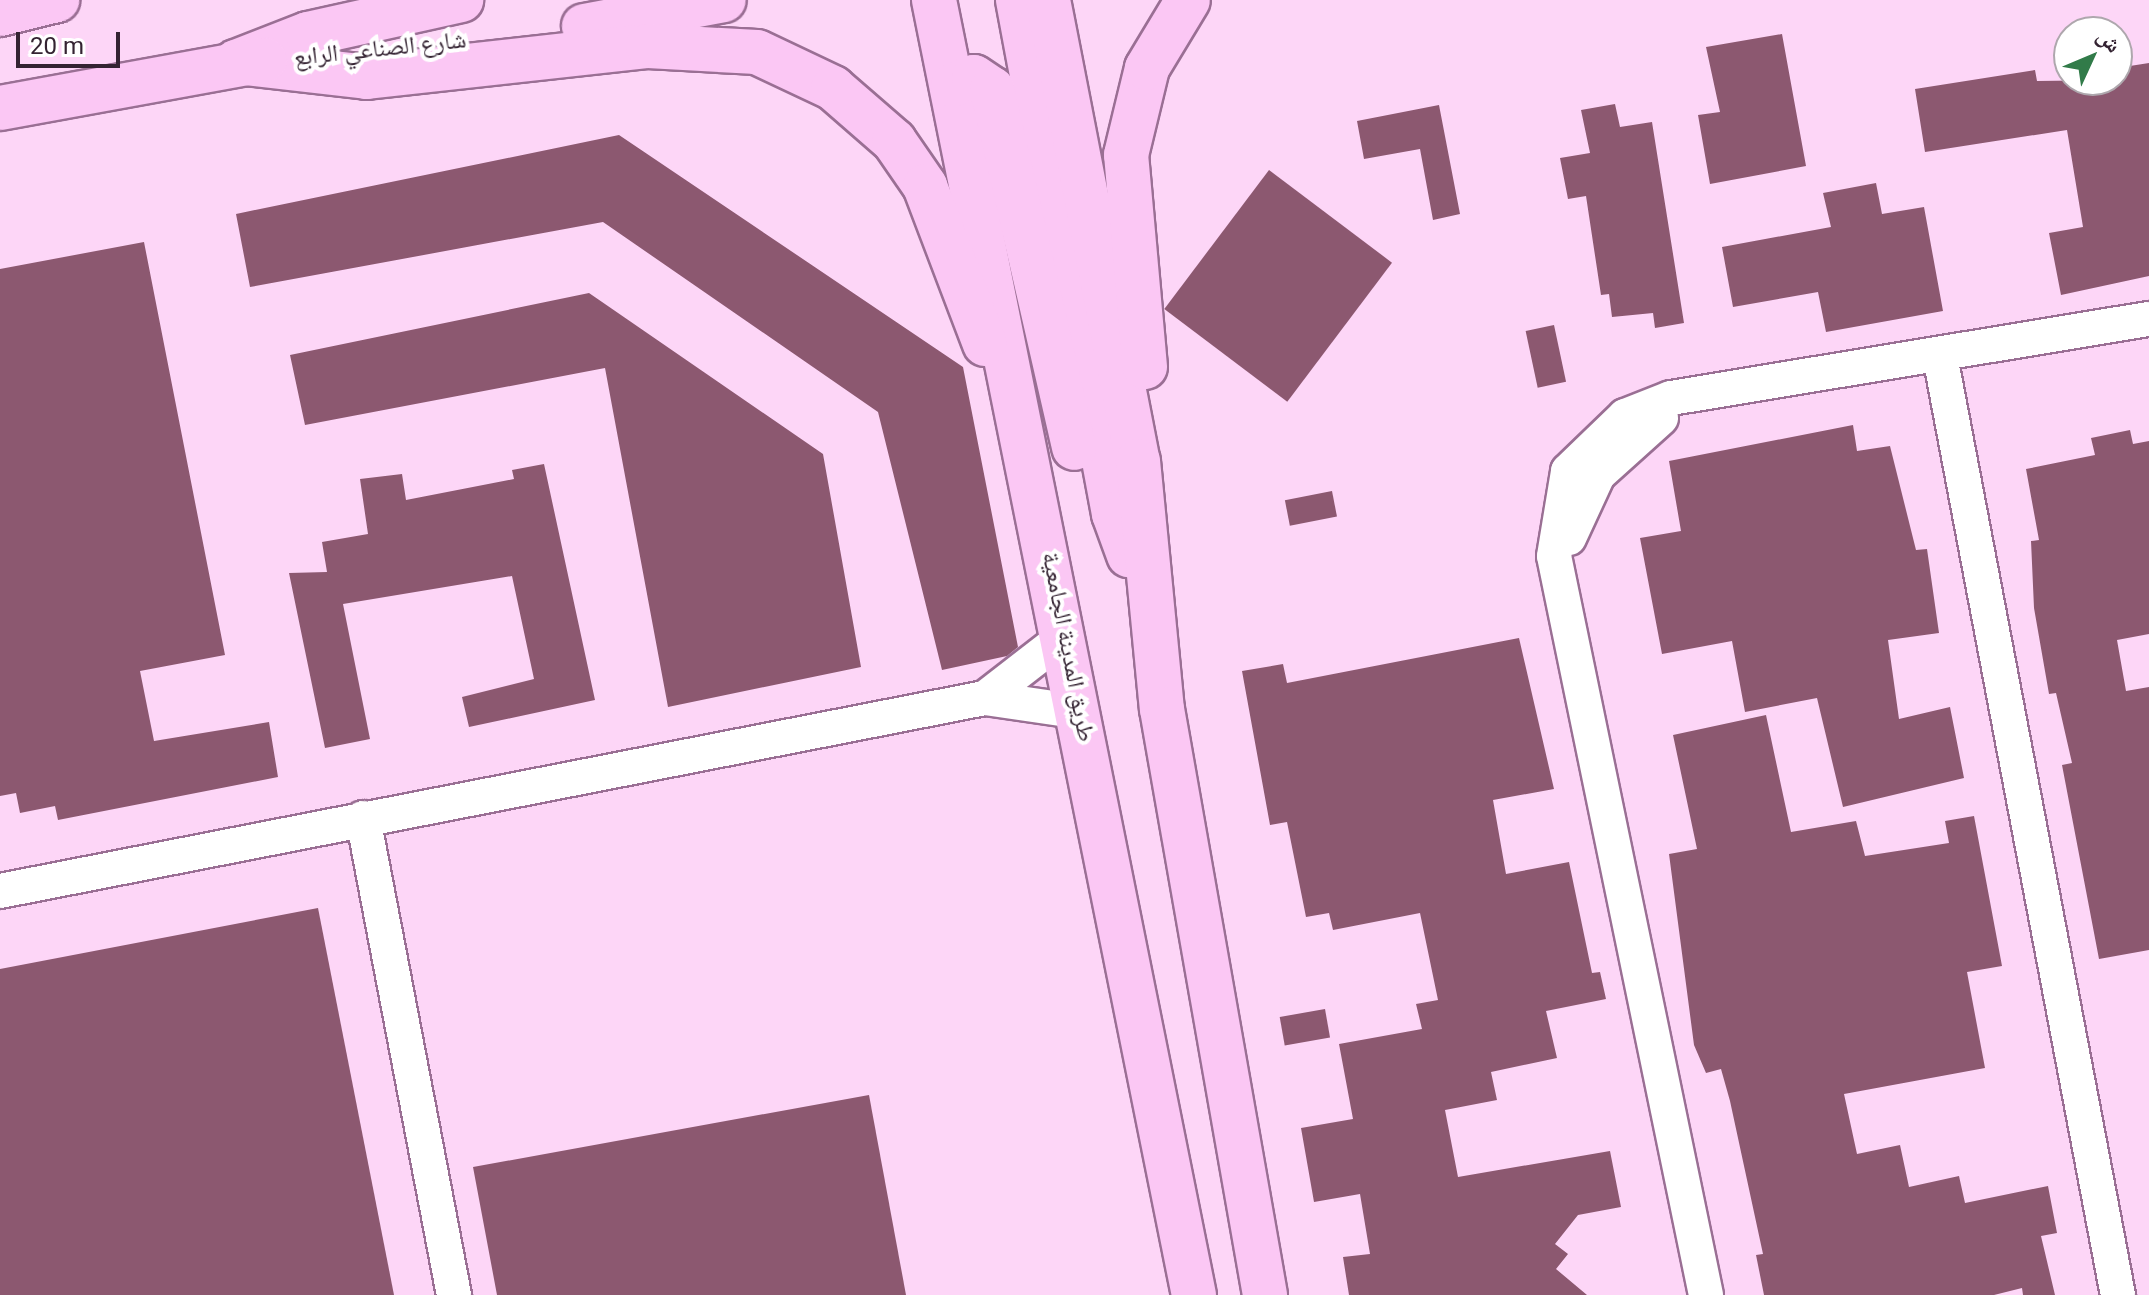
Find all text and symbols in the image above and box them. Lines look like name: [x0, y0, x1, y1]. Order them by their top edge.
scale bar: [20, 16, 124, 66]
north arrow: [2053, 16, 2133, 96]
text: ش: [2092, 23, 2126, 57]
street label: شارع الصناعي الرابع: [292, 26, 468, 72]
text: 20 m: [30, 32, 84, 60]
street label: طريق المدينة الجامعية: [1036, 550, 1100, 744]

